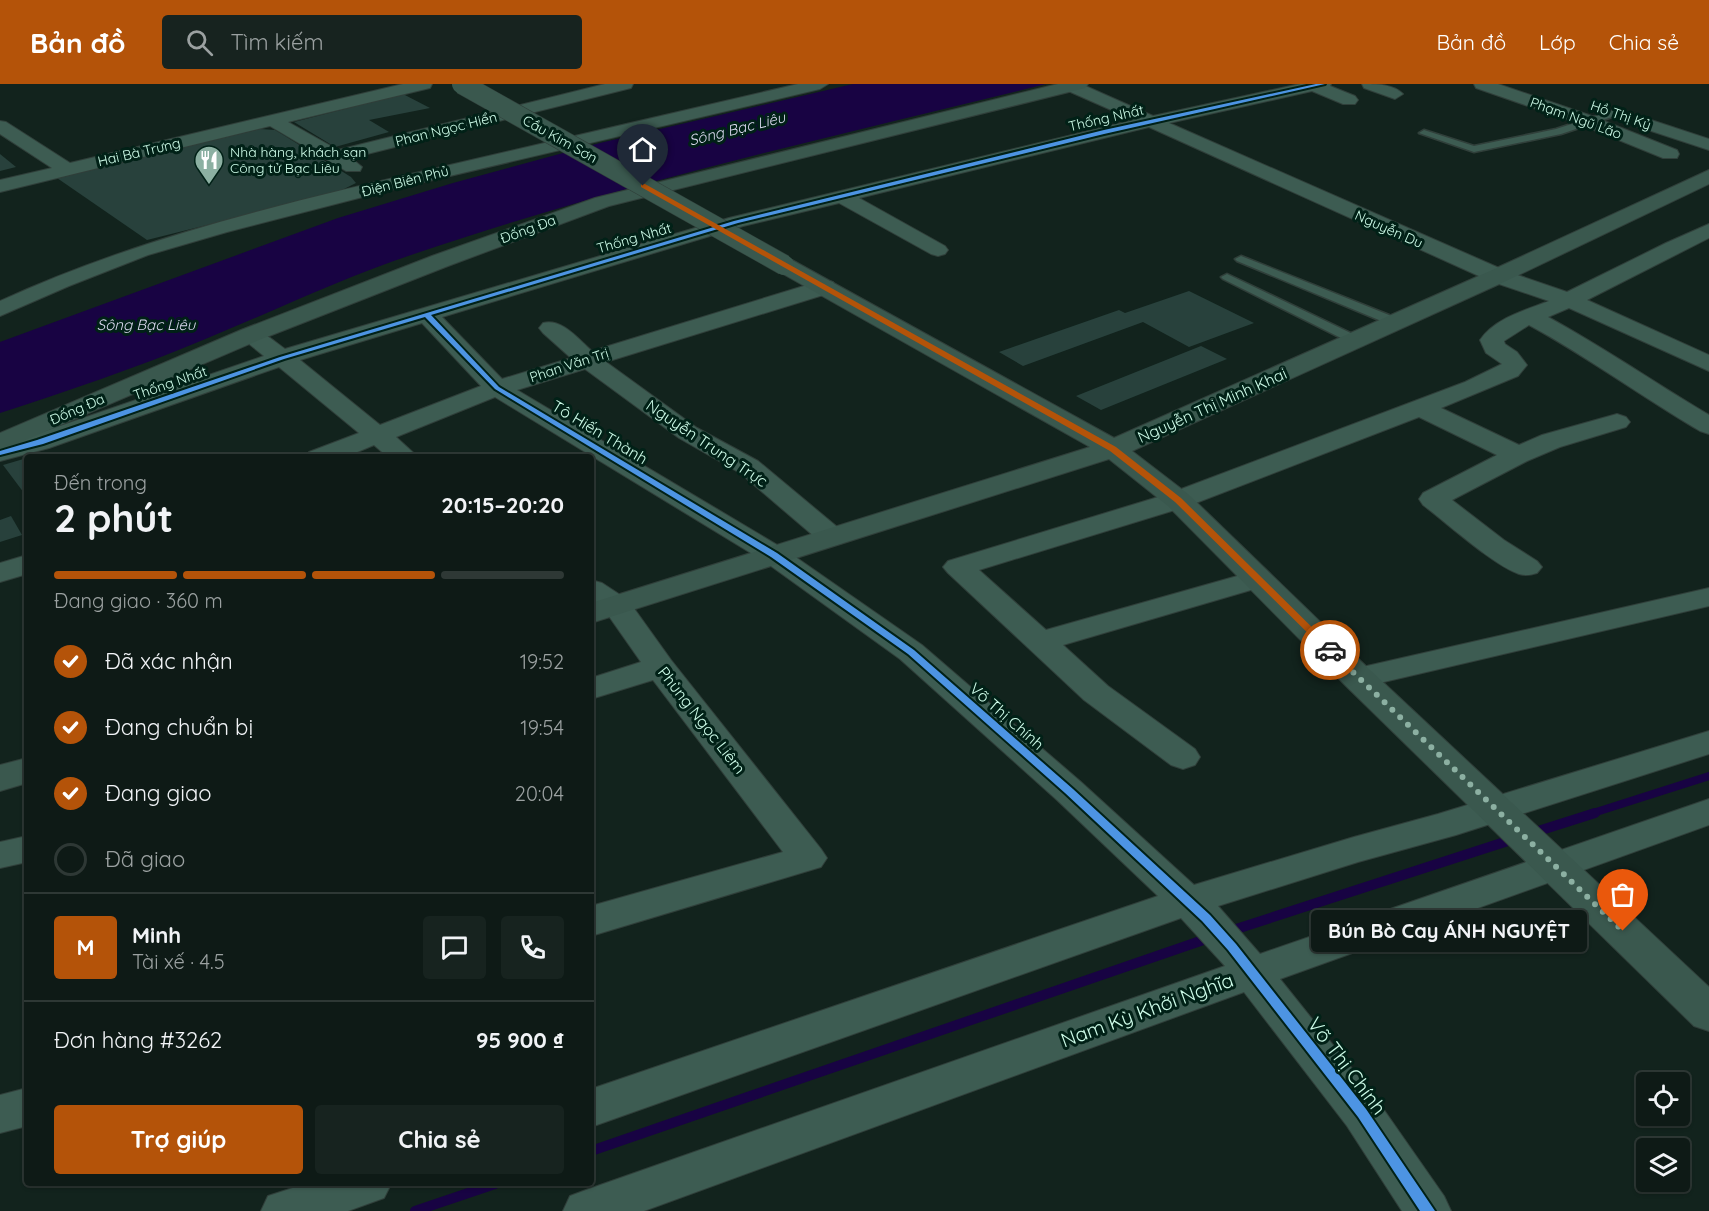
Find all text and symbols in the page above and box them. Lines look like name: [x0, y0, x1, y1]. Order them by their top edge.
search box: [162, 15, 582, 69]
text: Bản đồ: [30, 25, 126, 60]
icon: search: [183, 26, 216, 59]
text: Tìm kiếm: [231, 28, 324, 56]
text: Bản đồ: [1436, 29, 1506, 55]
text: Lớp: [1539, 29, 1576, 55]
text: Chia sẻ: [1609, 29, 1679, 55]
street label: Phạm Ngũ Lão: [1528, 93, 1624, 143]
street label: Hồ Thị Kỷ: [1588, 96, 1654, 134]
street label: Thống Nhất: [1067, 101, 1146, 135]
water label: Sông Bạc Liêu: [687, 107, 788, 150]
street label: Phan Ngọc Hiển: [393, 108, 499, 150]
street label: Cầu Kim Sơn: [519, 111, 601, 167]
pin: [617, 124, 668, 186]
icon: home: [626, 133, 659, 166]
street label: Hai Bà Trưng: [96, 134, 182, 170]
place label: Nhà hàng, khách sạn Công tử Bạc Liêu: [230, 143, 366, 177]
restaurant icon: Nhà hàng, khách sạn Công tử Bạc Liêu: [193, 144, 225, 186]
street label: Điện Biên Phủ: [360, 161, 450, 201]
street label: Nguyễn Du: [1352, 206, 1426, 252]
street label: Đống Đa: [498, 211, 558, 247]
street label: Thống Nhất: [595, 219, 674, 257]
water label: Sông Bạc Liêu: [97, 315, 197, 334]
street label: Phan Văn Trị: [527, 344, 611, 386]
street label: Thống Nhất: [131, 362, 210, 404]
street label: Nguyễn Thị Minh Khai: [1134, 363, 1290, 447]
street label: Đống Đa: [47, 389, 107, 429]
street label: Nguyễn Trung Trực: [643, 395, 771, 491]
street label: Tô Hiến Thành: [549, 396, 651, 468]
text: Đến trong: [54, 470, 147, 495]
text: 20:15–20:20: [441, 491, 564, 519]
text: 2 phút: [54, 493, 173, 542]
text: Đang giao · 360 m: [54, 588, 223, 613]
courier: [1300, 620, 1360, 680]
icon: car: [1314, 634, 1347, 667]
icon: check: [54, 645, 87, 678]
text: Đã xác nhận: [105, 647, 233, 675]
text: 19:52: [520, 649, 564, 674]
street label: Phùng Ngọc Liêm: [654, 662, 750, 778]
street label: Võ Thị Chính: [966, 678, 1048, 754]
icon: check: [54, 711, 87, 744]
text: Đang chuẩn bị: [105, 713, 253, 741]
text: 19:54: [520, 715, 564, 740]
icon: check: [54, 777, 87, 810]
text: Đang giao: [105, 779, 212, 807]
text: 20:04: [515, 781, 564, 806]
text: Đã giao: [105, 845, 185, 873]
pin: [1597, 869, 1648, 931]
icon: bag: [1606, 878, 1639, 911]
callout: Bún Bò Cay ÁNH NGUYỆT: [1311, 910, 1587, 952]
button: chat: [423, 916, 486, 979]
button: phone: [501, 916, 564, 979]
text: Bún Bò Cay ÁNH NGUYỆT: [1328, 918, 1570, 943]
text: Minh: [132, 921, 181, 949]
text: M: [76, 933, 95, 961]
text: Tài xế · 4.5: [132, 949, 225, 974]
street label: Nam Kỳ Khởi Nghĩa: [1057, 967, 1237, 1052]
street label: Võ Thị Chính: [1303, 1012, 1392, 1119]
text: Đơn hàng #3262: [54, 1026, 222, 1054]
text: 95 900 ₫: [476, 1026, 564, 1054]
map controls: [1636, 1072, 1690, 1192]
button: locate: [1636, 1072, 1690, 1126]
button: Trợ giúp: [54, 1105, 303, 1174]
button: Chia sẻ: [315, 1105, 564, 1174]
button: layers: [1636, 1138, 1690, 1192]

